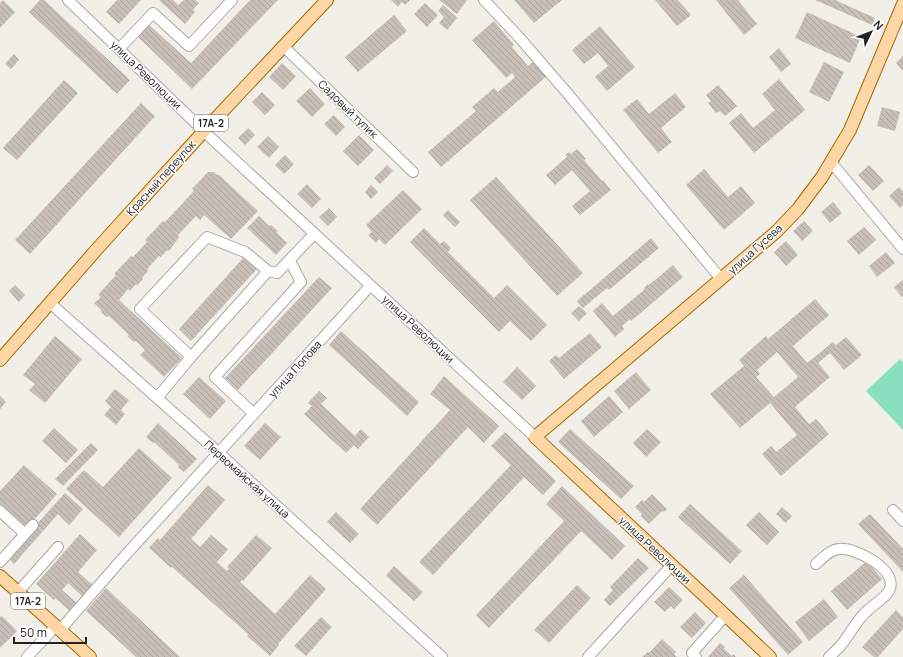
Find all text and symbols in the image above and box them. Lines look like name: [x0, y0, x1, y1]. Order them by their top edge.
north arrow: [851, 12, 891, 52]
text: N: [870, 17, 887, 33]
street label: улица Революции: [108, 37, 185, 112]
street label: Садовый тупик: [315, 76, 382, 142]
road number: 17А-2: [194, 115, 228, 131]
street label: Красный переулок: [123, 136, 199, 219]
street label: улица Гусева: [724, 220, 785, 277]
street label: улица Революции: [379, 291, 457, 366]
street label: улица Попова: [265, 337, 324, 400]
street label: Первомайская улица: [201, 436, 293, 521]
street label: улица Революции: [616, 512, 694, 587]
road number: 17А-2: [11, 593, 45, 609]
scale bar: [14, 619, 86, 645]
text: 50 m: [20, 624, 47, 641]

